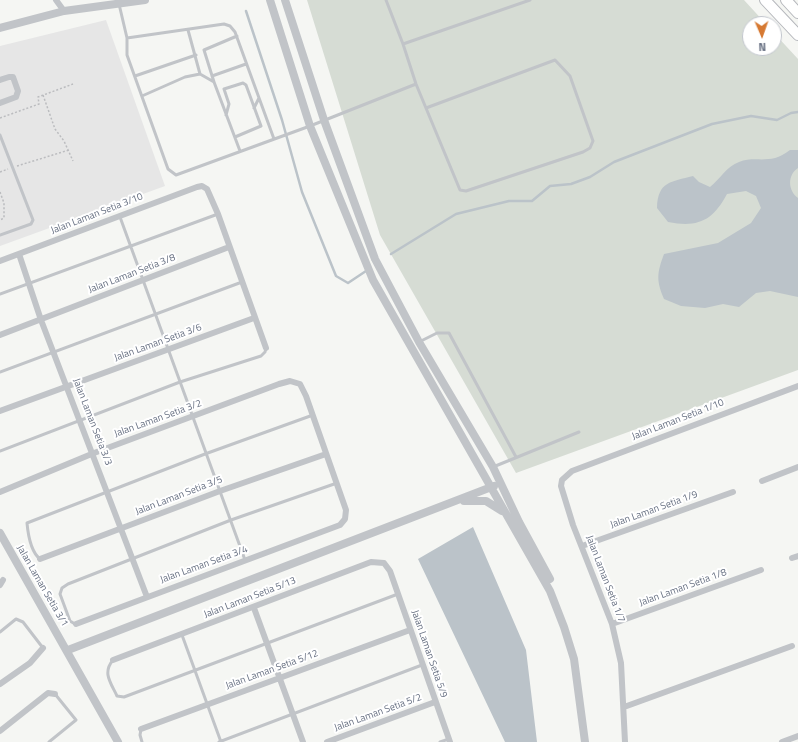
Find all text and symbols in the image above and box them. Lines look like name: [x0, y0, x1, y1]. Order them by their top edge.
north arrow: [742, 16, 782, 56]
text: N: [758, 39, 766, 55]
street label: Jalan Laman Setia 3/10: [49, 191, 145, 237]
street label: Jalan Laman Setia 3/8: [87, 252, 177, 296]
street label: Jalan Laman Setia 3/6: [113, 322, 203, 364]
street label: Jalan Laman Setia 3/3: [70, 377, 114, 467]
street label: Jalan Laman Setia 1/10: [630, 397, 726, 443]
street label: Jalan Laman Setia 3/2: [113, 398, 203, 440]
street label: Jalan Laman Setia 3/5: [134, 474, 224, 518]
street label: Jalan Laman Setia 1/9: [609, 489, 699, 531]
street label: Jalan Laman Setia 1/7: [583, 534, 627, 624]
street label: Jalan Laman Setia 3/1: [14, 543, 70, 629]
street label: Jalan Laman Setia 3/4: [159, 544, 249, 586]
street label: Jalan Laman Setia 1/8: [638, 567, 728, 609]
street label: Jalan Laman Setia 5/13: [202, 575, 298, 621]
street label: Jalan Laman Setia 5/9: [408, 608, 450, 700]
street label: Jalan Laman Setia 5/12: [224, 648, 320, 692]
street label: Jalan Laman Setia 5/2: [333, 692, 423, 734]

